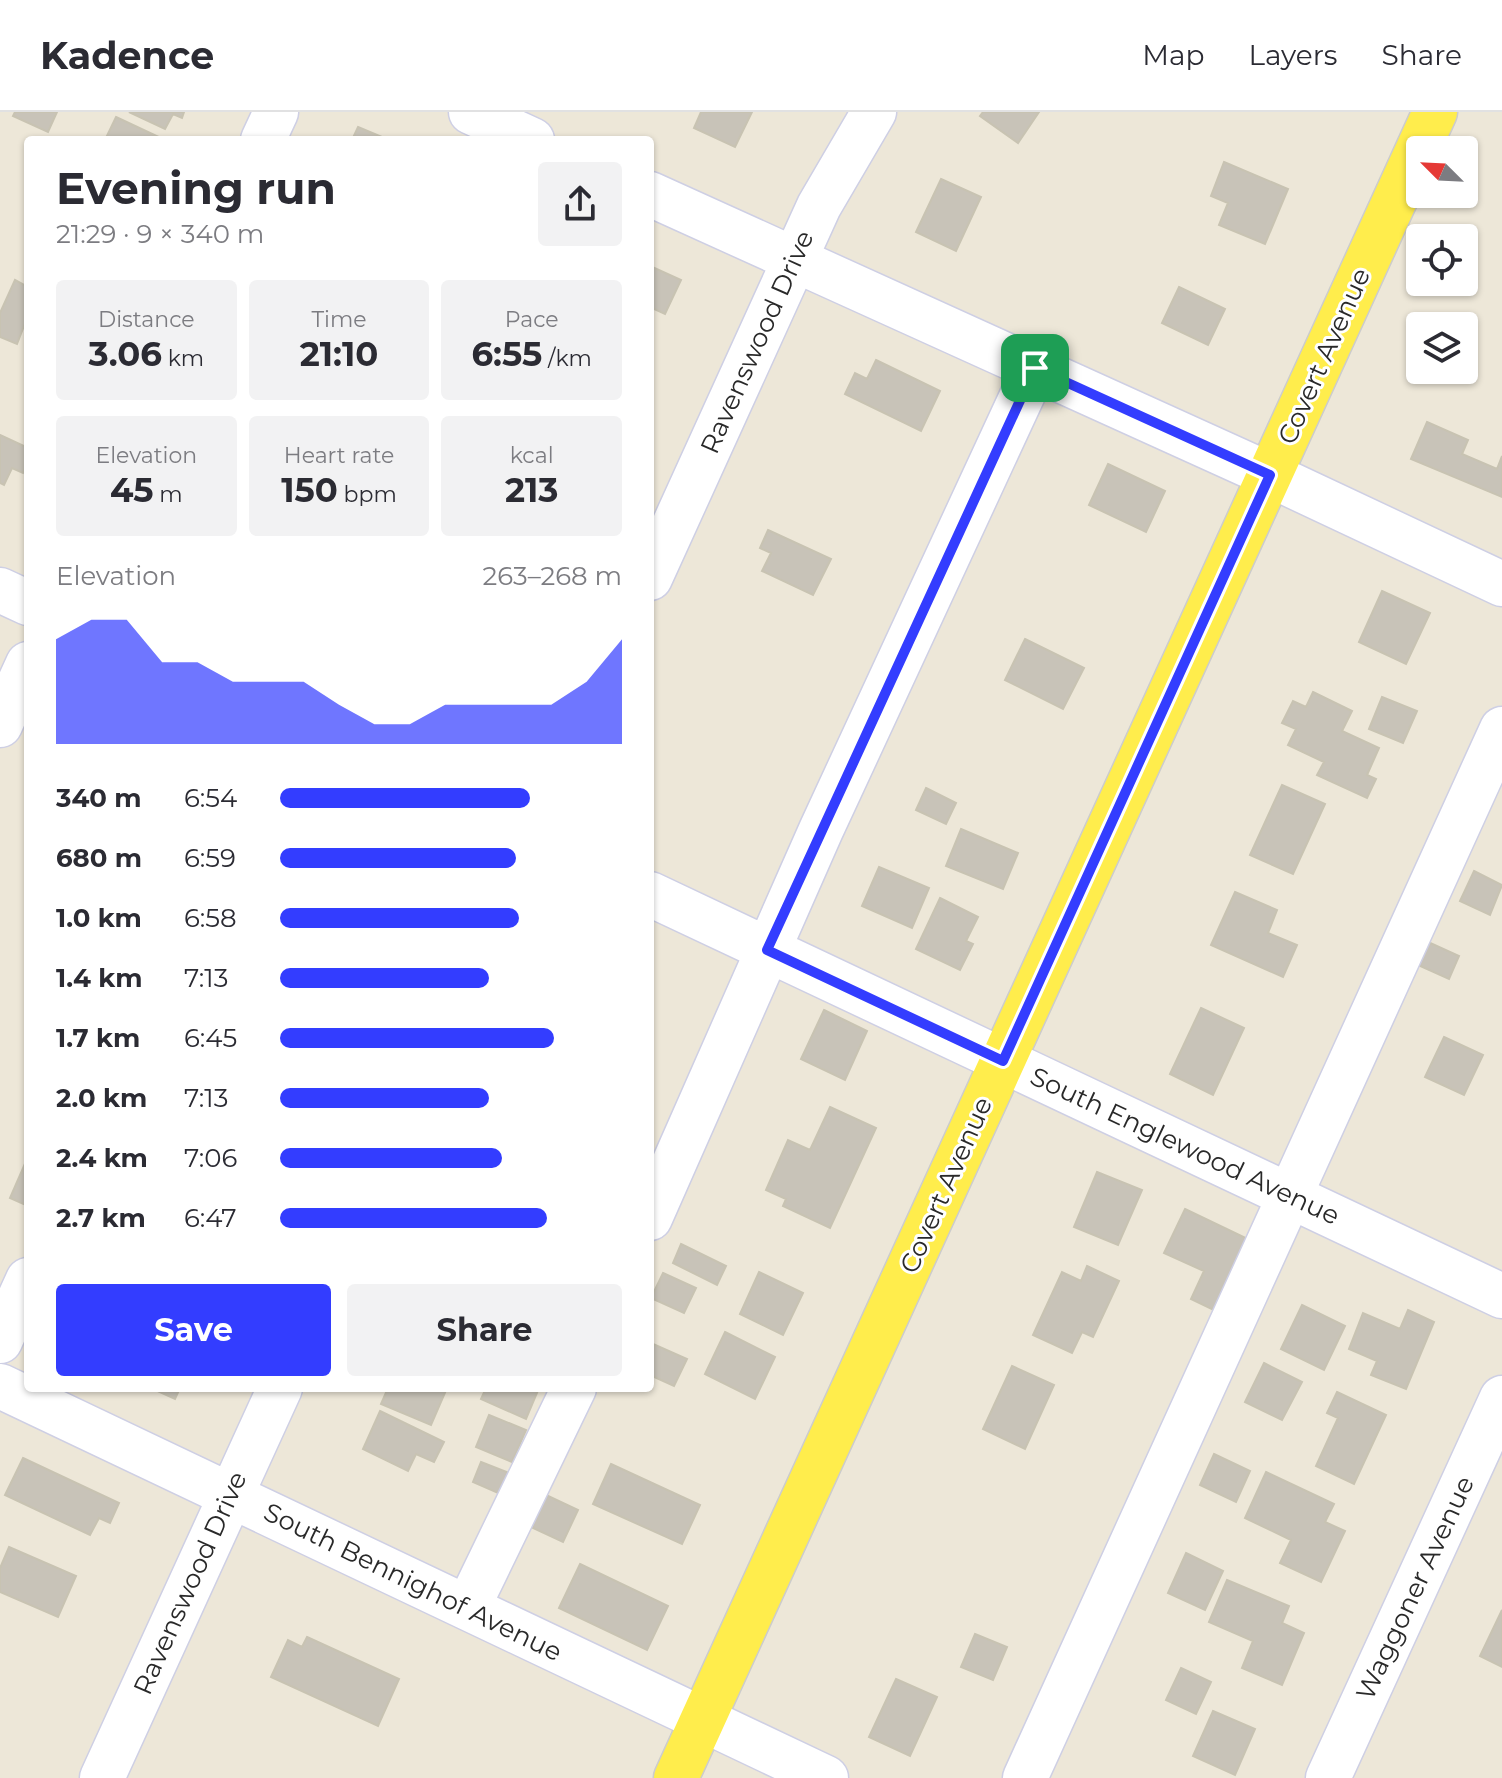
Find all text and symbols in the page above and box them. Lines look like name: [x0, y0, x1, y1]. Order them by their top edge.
text: Kadence: [40, 32, 214, 79]
text: Map: [1142, 38, 1205, 72]
text: Layers: [1249, 38, 1338, 72]
text: Share: [1382, 38, 1462, 72]
north arrow: [1406, 136, 1478, 208]
map controls: [1406, 136, 1478, 384]
text: Evening run: [56, 161, 336, 215]
button: share: [538, 162, 622, 246]
text: 21:29 · 9 × 340 m: [56, 218, 264, 250]
button: locate: [1406, 224, 1478, 296]
street label: Ravenswood Drive: [693, 226, 821, 458]
street label: Covert Avenue: [1271, 263, 1377, 449]
text: Distance: [98, 306, 195, 333]
text: Time: [311, 306, 367, 333]
text: Pace: [505, 306, 559, 333]
button: layers: [1406, 312, 1478, 384]
text: 3.06: [89, 333, 162, 375]
text: 21:10: [300, 333, 378, 375]
text: 6:55: [471, 333, 542, 375]
pin: [1001, 334, 1069, 402]
text: km: [162, 345, 204, 372]
text: /km: [542, 345, 592, 372]
icon: arrive: [1013, 346, 1057, 390]
text: Elevation: [95, 442, 197, 469]
text: Heart rate: [284, 442, 394, 469]
text: kcal: [510, 442, 554, 469]
text: 45: [110, 469, 154, 511]
text: 150: [281, 469, 338, 511]
text: 213: [505, 469, 558, 511]
text: m: [154, 481, 183, 508]
text: bpm: [338, 481, 397, 508]
text: Elevation: [56, 560, 176, 592]
text: 263–268 m: [483, 560, 622, 592]
text: 340 m: [56, 782, 142, 814]
text: 6:54: [184, 782, 237, 814]
text: 680 m: [56, 842, 142, 874]
text: 6:59: [184, 842, 236, 874]
text: 1.0 km: [56, 902, 142, 934]
text: 6:58: [184, 902, 237, 934]
text: 1.4 km: [56, 962, 142, 994]
text: 7:13: [184, 962, 228, 994]
text: 1.7 km: [56, 1022, 140, 1054]
text: 6:45: [184, 1022, 237, 1054]
street label: South Englewood Avenue: [1025, 1060, 1345, 1232]
text: 2.0 km: [56, 1082, 147, 1114]
text: 7:13: [184, 1082, 228, 1114]
street label: Covert Avenue: [893, 1092, 999, 1278]
text: 2.4 km: [56, 1142, 148, 1174]
text: 7:06: [184, 1142, 237, 1174]
text: 2.7 km: [56, 1202, 146, 1234]
text: 6:47: [184, 1202, 237, 1234]
button: Save: [56, 1284, 331, 1376]
button: Share: [347, 1284, 622, 1376]
street label: Ravenswood Drive: [126, 1467, 254, 1699]
street label: Waggoner Avenue: [1349, 1471, 1481, 1705]
street label: South Bennighof Avenue: [259, 1496, 567, 1668]

